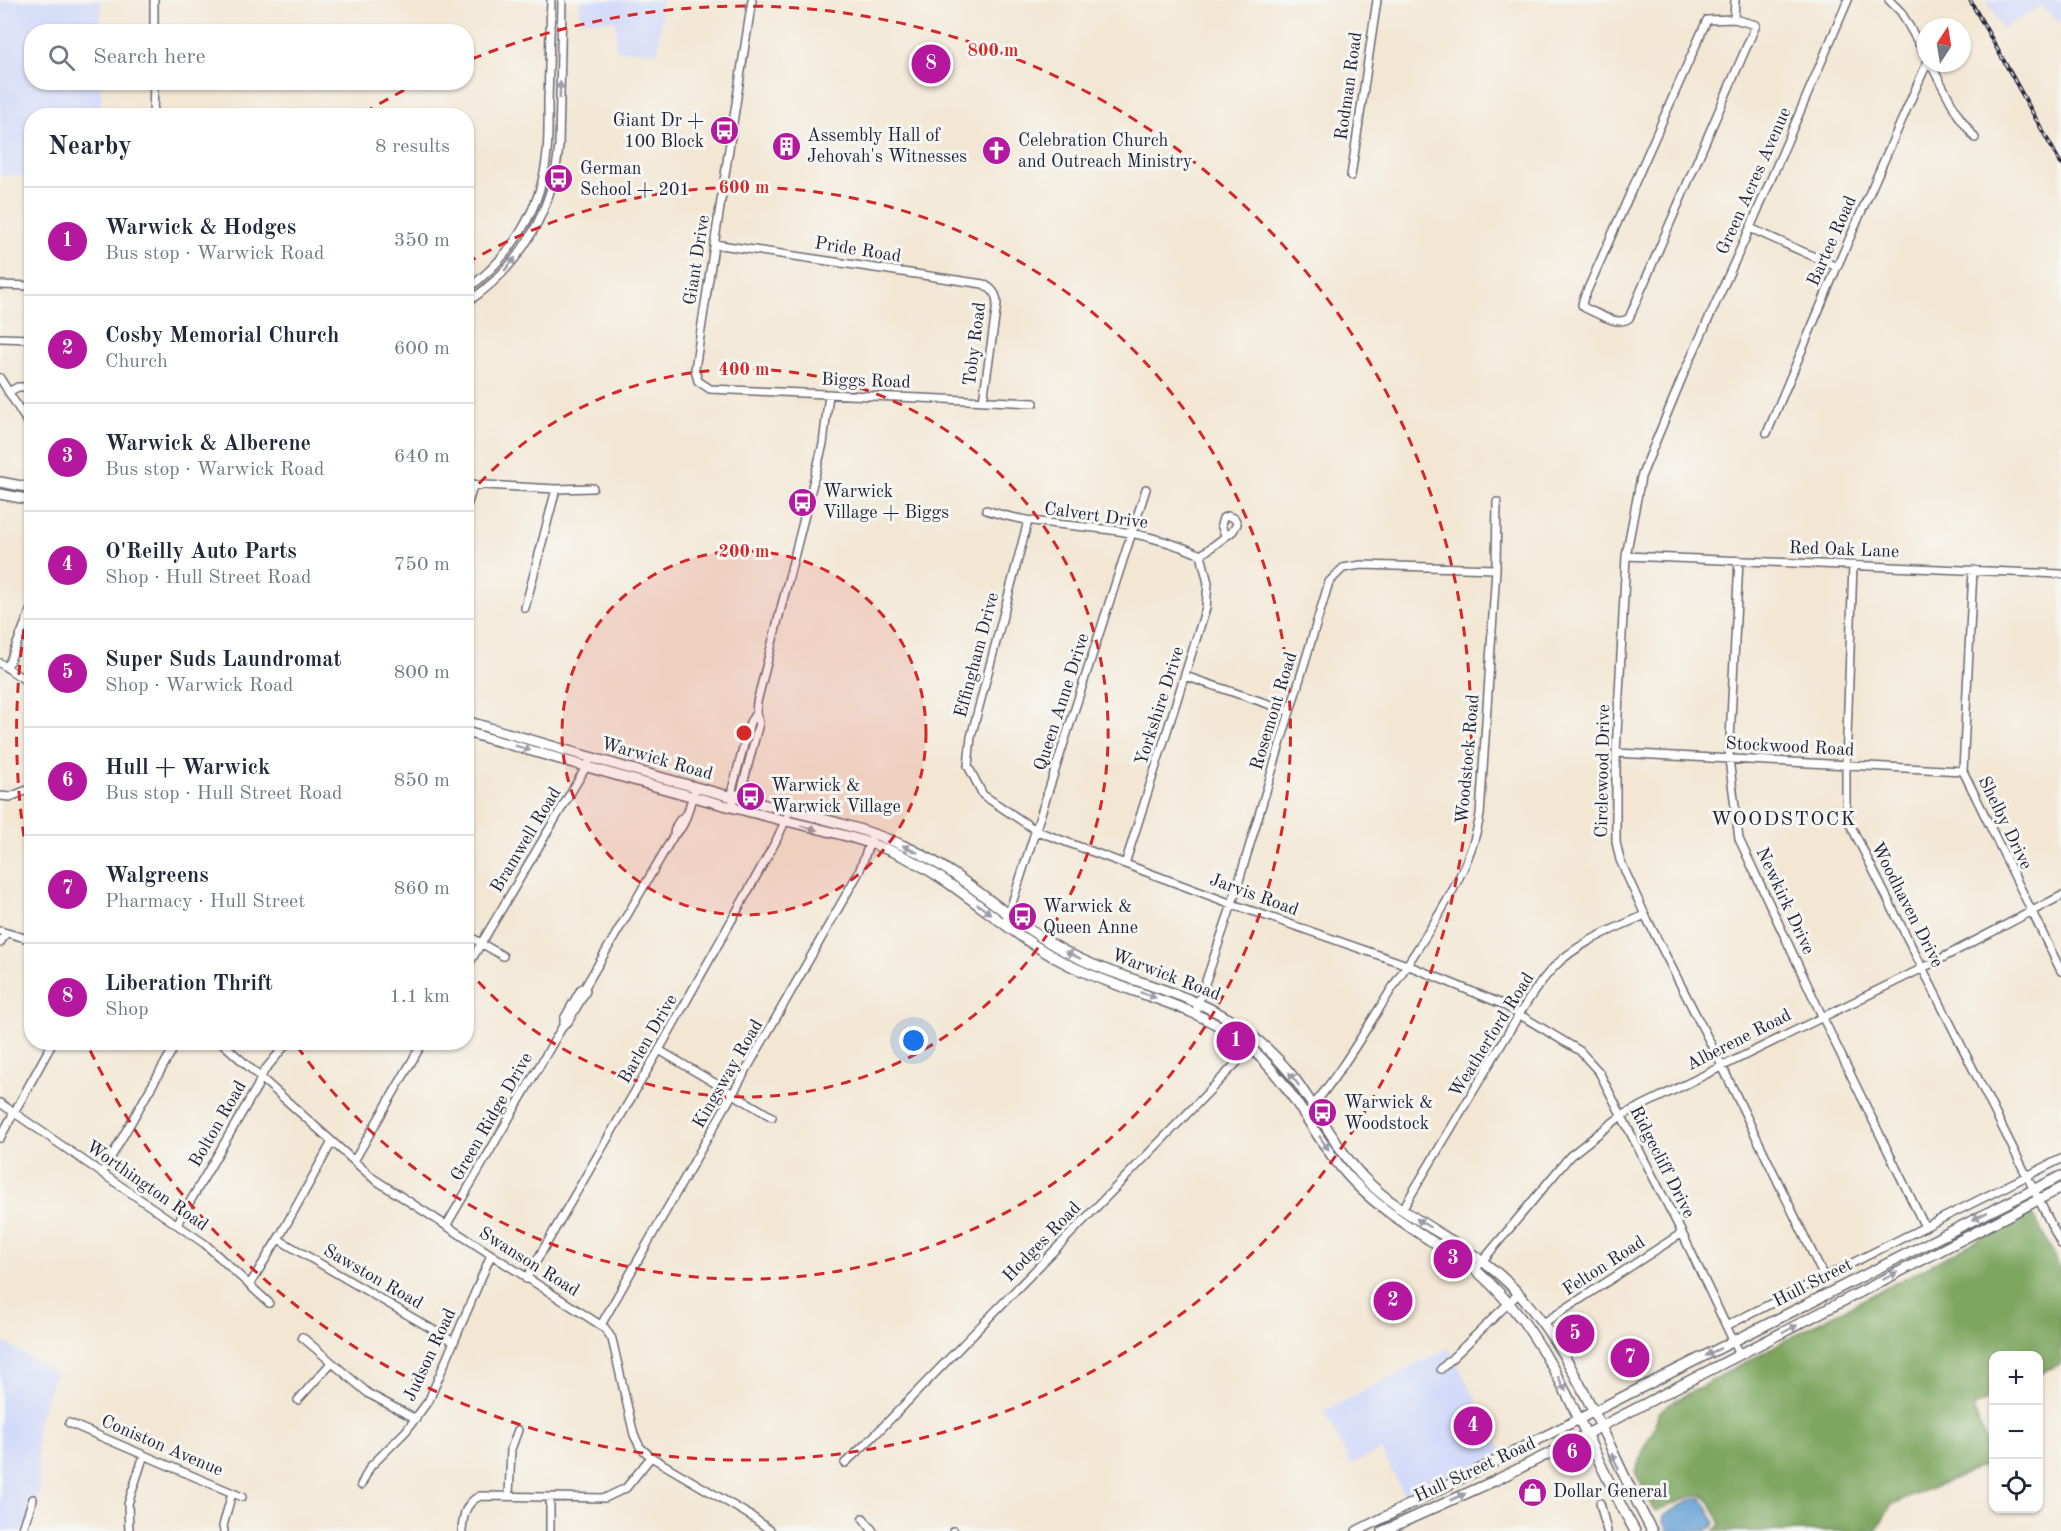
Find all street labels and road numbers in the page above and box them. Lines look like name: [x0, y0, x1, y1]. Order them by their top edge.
street label: Rodman Road: [1332, 31, 1366, 141]
street label: Green Acres Avenue: [1713, 105, 1795, 257]
street label: Bartee Road: [1804, 193, 1860, 289]
street label: Giant Drive: [681, 214, 713, 306]
street label: Pride Road: [813, 234, 903, 266]
street label: Toby Road: [961, 301, 989, 387]
street label: Biggs Road: [821, 370, 911, 392]
street label: Calvert Drive: [1043, 500, 1149, 532]
street label: Red Oak Lane: [1788, 539, 1900, 561]
street label: Effingham Drive: [952, 591, 1002, 719]
street label: Queen Anne Drive: [1031, 631, 1093, 773]
street label: Yorkshire Drive: [1132, 644, 1188, 768]
street label: Rosemont Road: [1248, 650, 1300, 772]
street label: Woodstock Road: [1453, 693, 1483, 825]
street label: Circlewood Drive: [1593, 704, 1613, 838]
street label: Warwick Road: [599, 734, 715, 784]
street label: Stockwood Road: [1725, 735, 1855, 759]
street label: Shelby Drive: [1975, 774, 2035, 872]
street label: Bramwell Road: [488, 784, 564, 896]
street label: Woodhaven Drive: [1868, 840, 1946, 970]
street label: Newkirk Drive: [1752, 845, 1818, 957]
street label: Jarvis Road: [1207, 871, 1301, 919]
street label: Warwick Road: [1109, 946, 1223, 1004]
street label: Weatherford Road: [1446, 970, 1538, 1100]
street label: Barlen Drive: [615, 991, 681, 1087]
street label: Alberene Road: [1684, 1006, 1794, 1074]
street label: Kingsway Road: [690, 1016, 766, 1132]
street label: Green Ridge Drive: [448, 1050, 536, 1184]
street label: Bolton Road: [186, 1078, 250, 1170]
street label: Ridgecliff Drive: [1626, 1103, 1698, 1221]
street label: Worthington Road: [83, 1137, 211, 1235]
street label: Hodges Road: [1000, 1199, 1084, 1285]
street label: Swanson Road: [476, 1224, 582, 1300]
street label: Felton Road: [1560, 1233, 1648, 1299]
street label: Sawston Road: [320, 1241, 426, 1313]
street label: Hull Street: [1770, 1255, 1856, 1311]
street label: Judson Road: [401, 1306, 459, 1404]
street label: Coniston Avenue: [98, 1412, 226, 1480]
street label: Hull Street Road: [1412, 1434, 1538, 1506]

